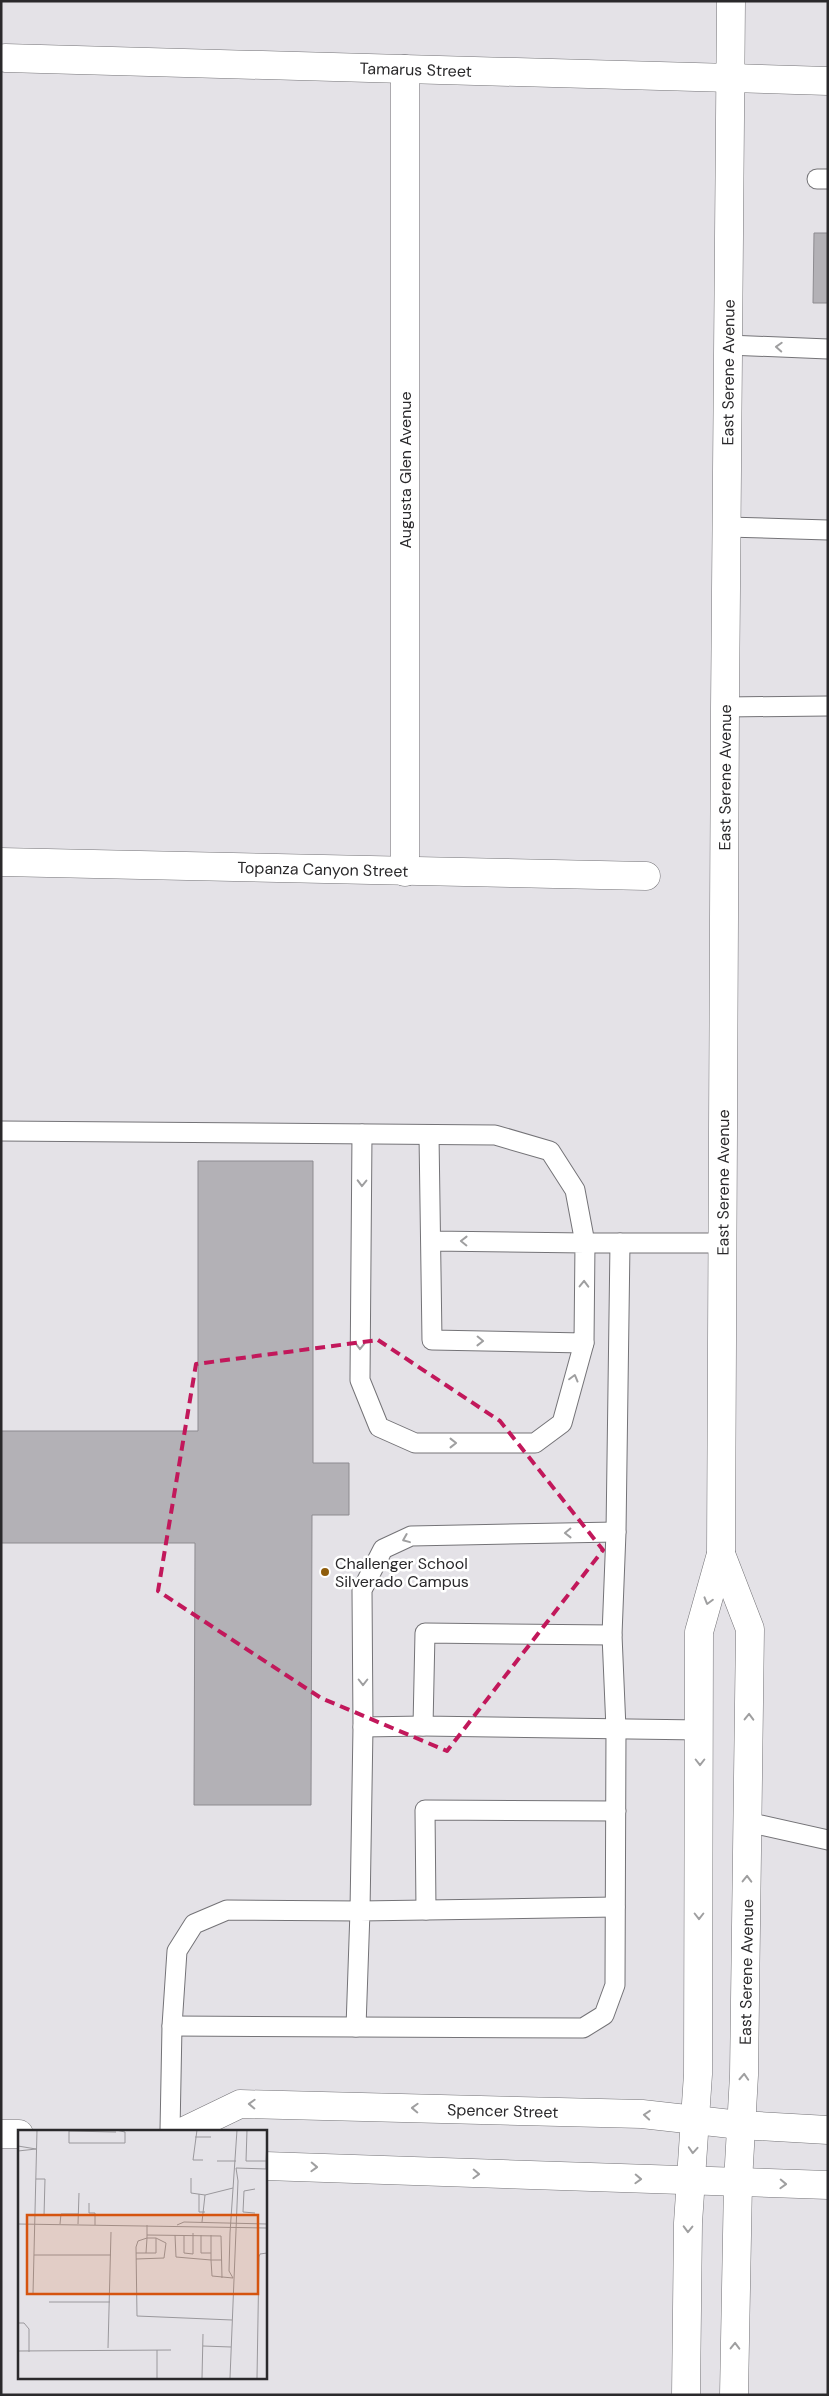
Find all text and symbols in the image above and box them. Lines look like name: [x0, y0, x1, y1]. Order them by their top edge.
street label: Tamarus Street: [359, 58, 472, 82]
street label: East Serene Avenue: [717, 299, 739, 446]
one-way arrow: [775, 342, 782, 352]
street label: Augusta Glen Avenue: [395, 391, 416, 549]
street label: East Serene Avenue: [714, 704, 736, 850]
street label: Topanza Canyon Street: [237, 857, 409, 882]
street label: East Serene Avenue: [712, 1109, 734, 1255]
one-way arrow: [357, 1180, 367, 1187]
one-way arrow: [459, 1236, 467, 1246]
one-way arrow: [579, 1280, 589, 1288]
one-way arrow: [477, 1336, 485, 1346]
one-way arrow: [355, 1342, 365, 1350]
one-way arrow: [569, 1374, 579, 1383]
one-way arrow: [450, 1438, 457, 1448]
one-way arrow: [563, 1528, 571, 1538]
one-way arrow: [402, 1533, 411, 1543]
place label: Challenger School Silverado Campus: [335, 1553, 469, 1592]
marker: Challenger School Silverado Campus: [319, 1566, 331, 1578]
one-way arrow: [703, 1597, 714, 1605]
one-way arrow: [358, 1678, 368, 1686]
one-way arrow: [743, 1713, 754, 1721]
one-way arrow: [695, 1758, 705, 1766]
one-way arrow: [742, 1875, 752, 1883]
street label: East Serene Avenue: [735, 1899, 758, 2045]
one-way arrow: [694, 1912, 704, 1920]
one-way arrow: [739, 2073, 750, 2081]
one-way arrow: [248, 2099, 256, 2109]
street label: Spencer Street: [447, 2099, 559, 2123]
one-way arrow: [410, 2103, 418, 2113]
one-way arrow: [643, 2110, 651, 2121]
inset map: [18, 2130, 266, 2378]
one-way arrow: [688, 2146, 699, 2154]
one-way arrow: [310, 2162, 318, 2173]
one-way arrow: [472, 2168, 480, 2179]
one-way arrow: [635, 2174, 643, 2185]
one-way arrow: [779, 2179, 787, 2189]
one-way arrow: [682, 2225, 693, 2233]
one-way arrow: [730, 2342, 740, 2350]

